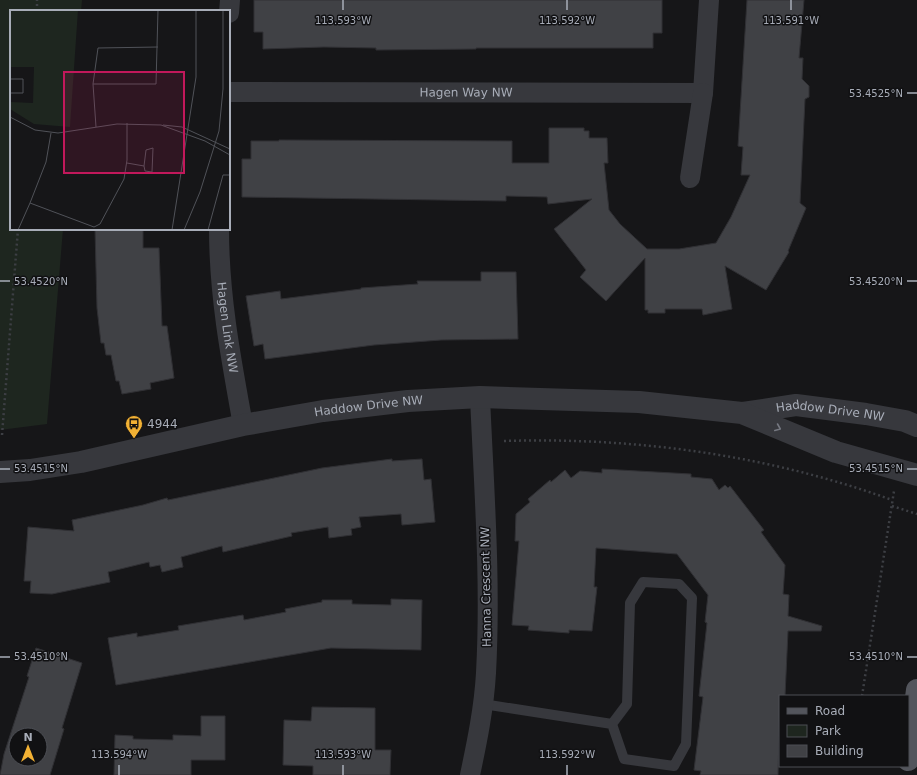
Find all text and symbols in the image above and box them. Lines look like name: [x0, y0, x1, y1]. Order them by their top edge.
inset map: [10, 10, 230, 230]
text: 113.593°W: [315, 15, 371, 26]
text: 113.592°W: [539, 15, 595, 26]
text: 113.591°W: [763, 15, 819, 26]
street label: Hagen Way NW: [419, 85, 513, 100]
text: 53.4525°N: [849, 88, 903, 99]
text: 53.4520°N: [14, 276, 68, 287]
text: 53.4520°N: [849, 276, 903, 287]
street label: Hagen Link NW: [214, 281, 241, 374]
street label: Haddow Drive NW: [313, 393, 424, 419]
street label: Haddow Drive NW: [775, 398, 886, 424]
bus stop icon: 4944: [124, 414, 144, 439]
place label: 4944: [147, 417, 178, 431]
one-way arrow: [774, 423, 781, 431]
text: 53.4515°N: [14, 463, 68, 474]
text: 53.4515°N: [849, 463, 903, 474]
street label: Hanna Crescent NW: [478, 527, 494, 647]
text: 53.4510°N: [14, 651, 68, 662]
text: 53.4510°N: [849, 651, 903, 662]
legend: [779, 695, 909, 767]
text: Road: [815, 704, 845, 718]
text: Park: [815, 724, 841, 738]
north arrow: [8, 727, 48, 767]
text: N: [23, 731, 33, 744]
text: Building: [815, 744, 864, 758]
text: 113.594°W: [91, 749, 147, 760]
text: 113.593°W: [315, 749, 371, 760]
text: 113.592°W: [539, 749, 595, 760]

